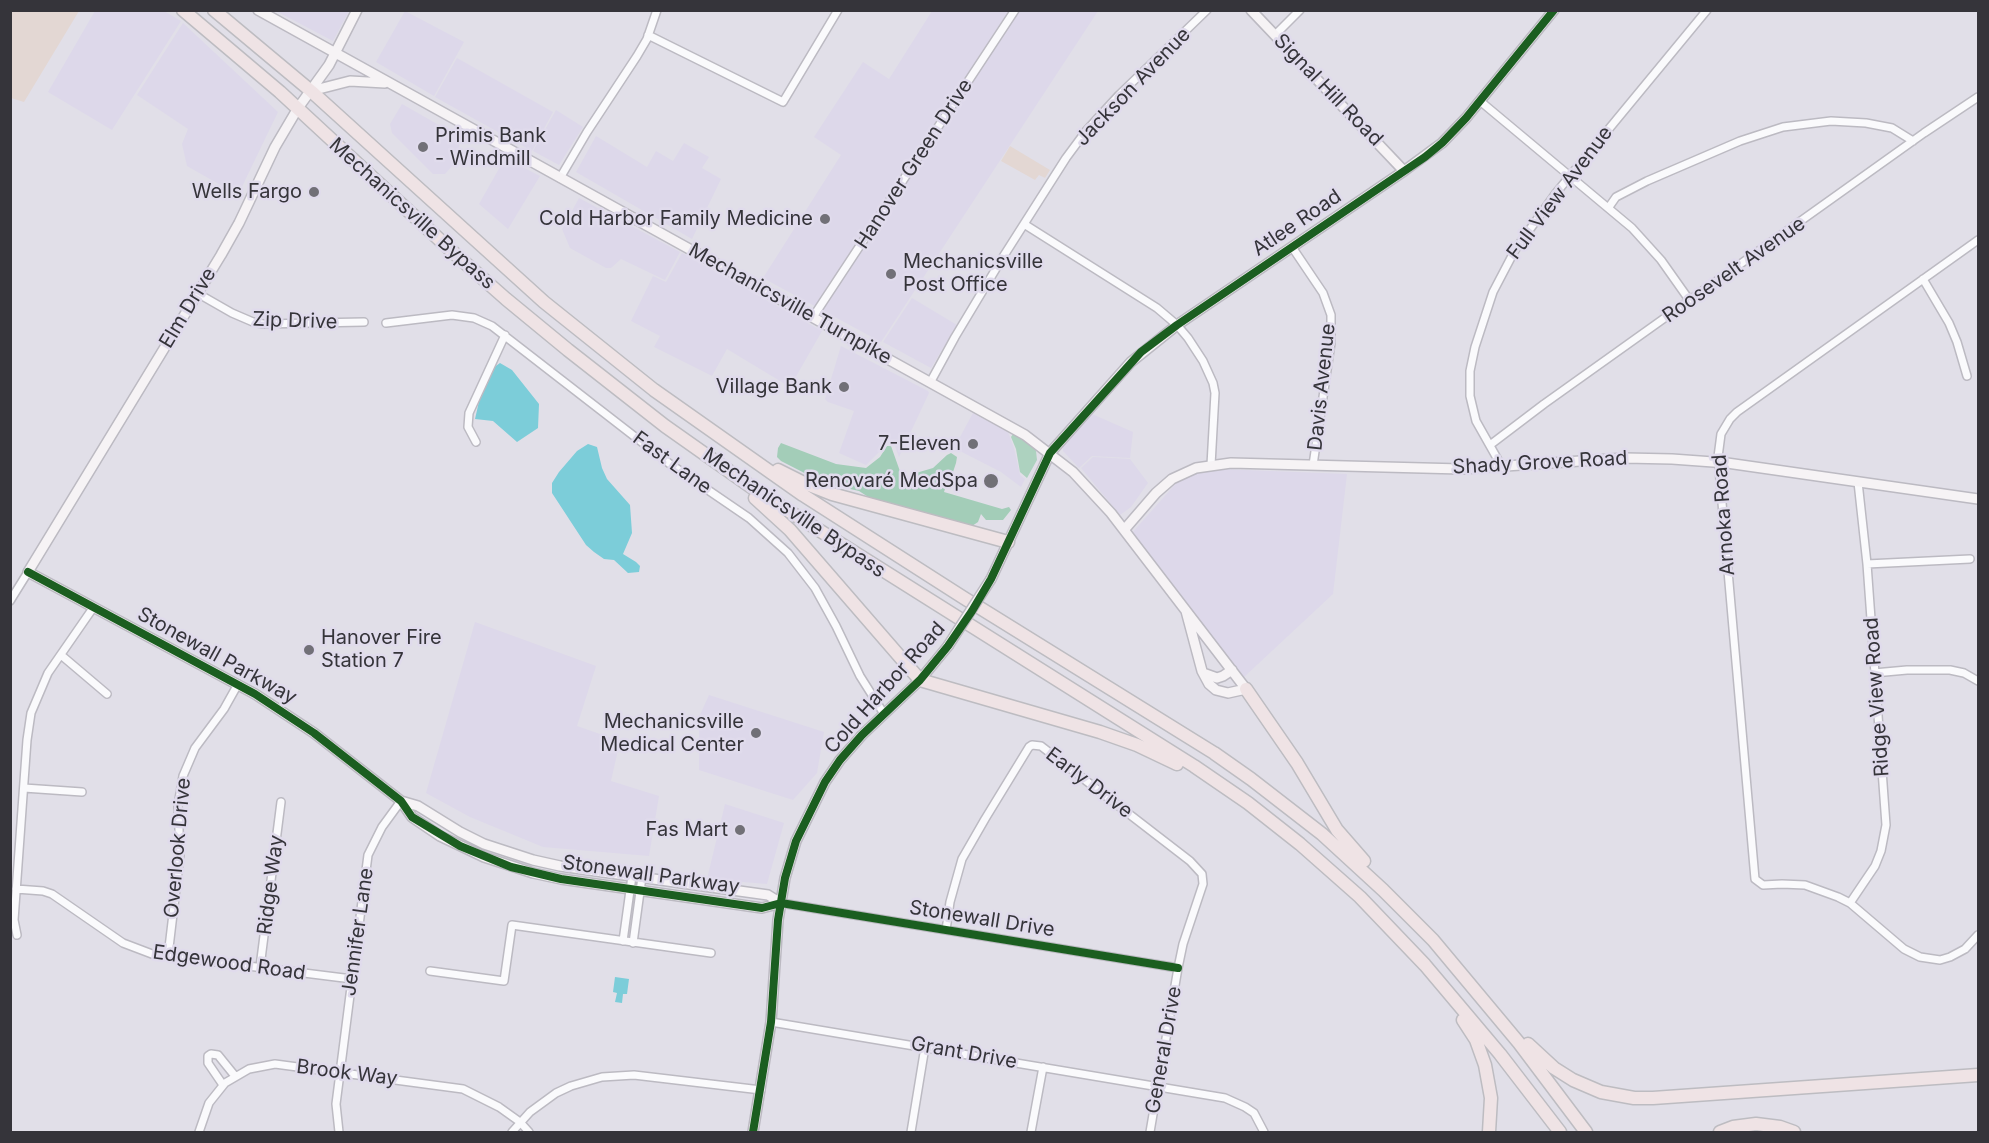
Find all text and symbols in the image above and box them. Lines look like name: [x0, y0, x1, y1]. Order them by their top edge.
street label: Jackson Avenue: [1070, 23, 1196, 151]
street label: Signal Hill Road: [1268, 29, 1388, 151]
street label: Hanover Green Drive: [850, 75, 978, 253]
street label: Full View Avenue: [1502, 122, 1618, 264]
place label: Primis Bank - Windmill: [435, 124, 546, 171]
street label: Mechanicsville Bypass: [324, 133, 500, 295]
marker: Primis Bank - Windmill: [416, 140, 430, 154]
place label: Wells Fargo: [192, 180, 302, 204]
marker: Wells Fargo: [307, 185, 321, 199]
street label: Atlee Road: [1248, 185, 1346, 261]
place label: Cold Harbor Family Medicine: [539, 207, 813, 231]
marker: Cold Harbor Family Medicine: [818, 212, 832, 226]
street label: Roosevelt Avenue: [1658, 212, 1810, 328]
street label: Mechanicsville Turnpike: [684, 238, 896, 370]
place label: Mechanicsville Post Office: [903, 250, 1043, 297]
street label: Elm Drive: [155, 263, 221, 353]
marker: Mechanicsville Post Office: [884, 267, 898, 281]
street label: Zip Drive: [252, 308, 338, 334]
street label: Davis Avenue: [1303, 322, 1341, 452]
place label: Village Bank: [716, 375, 832, 399]
marker: Village Bank: [837, 380, 851, 394]
street label: Fast Lane: [628, 426, 716, 500]
place label: 7-Eleven: [878, 432, 961, 456]
marker: 7-Eleven: [966, 437, 980, 451]
street label: Mechanicsville Bypass: [698, 443, 890, 583]
street label: Shady Grove Road: [1452, 446, 1628, 480]
street label: Arnoka Road: [1708, 454, 1740, 576]
place label: Renovaré MedSpa: [805, 469, 978, 493]
marker: Renovaré MedSpa: [982, 472, 1000, 490]
street label: Stonewall Parkway: [133, 602, 301, 710]
street label: Cold Harbor Road: [820, 617, 950, 759]
street label: Ridge View Road: [1859, 617, 1895, 777]
place label: Hanover Fire Station 7: [321, 626, 442, 673]
marker: Hanover Fire Station 7: [302, 643, 316, 657]
place label: Mechanicsville Medical Center: [600, 710, 744, 757]
marker: Mechanicsville Medical Center: [749, 726, 763, 740]
street label: Early Drive: [1041, 743, 1137, 823]
street label: Overlook Drive: [160, 777, 196, 919]
place label: Fas Mart: [646, 818, 728, 842]
marker: Fas Mart: [733, 823, 747, 837]
street label: Ridge Way: [253, 834, 289, 936]
street label: Stonewall Parkway: [561, 851, 741, 899]
street label: Jennifer Lane: [337, 866, 379, 998]
street label: Stonewall Drive: [908, 896, 1056, 942]
street label: Edgewood Road: [151, 940, 307, 986]
street label: General Drive: [1141, 984, 1187, 1116]
street label: Grant Drive: [909, 1032, 1019, 1074]
street label: Brook Way: [295, 1055, 399, 1091]

